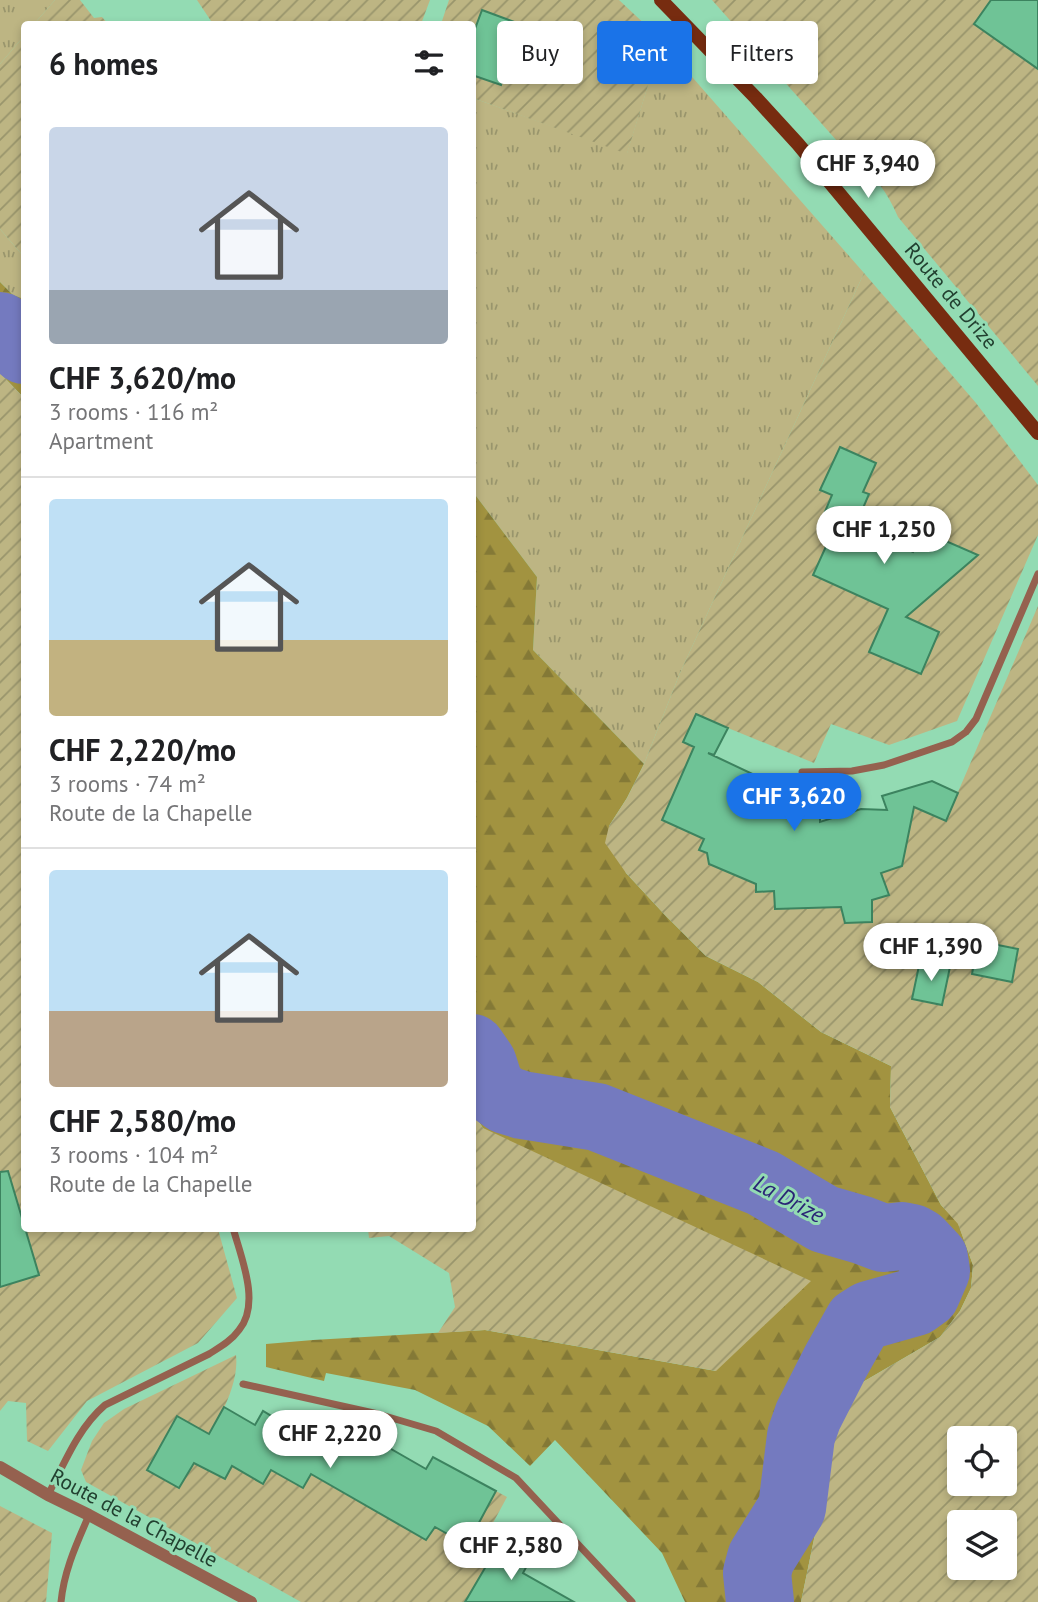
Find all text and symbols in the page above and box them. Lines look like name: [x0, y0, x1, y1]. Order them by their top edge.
chip: Buy: [497, 21, 583, 84]
chip: Rent: [597, 21, 692, 84]
chip: Filters: [706, 21, 818, 84]
text: 6 homes: [49, 44, 158, 83]
icon: filters: [410, 44, 448, 82]
pin: CHF 3,940: [788, 140, 948, 200]
text: CHF 3,940: [816, 148, 920, 177]
icon: home: [186, 172, 312, 298]
street label: Route de Drize: [899, 237, 1004, 355]
text: CHF 3,620/mo: [49, 358, 236, 397]
text: 3 rooms · 116 m²: [49, 397, 218, 426]
text: Apartment: [49, 426, 153, 455]
pin: CHF 1,250: [804, 506, 964, 566]
text: CHF 1,250: [832, 514, 936, 543]
icon: home: [186, 544, 312, 670]
text: CHF 2,220/mo: [49, 730, 236, 769]
text: 3 rooms · 74 m²: [49, 769, 206, 798]
pin: CHF 3,620: [714, 774, 874, 833]
text: CHF 3,620: [742, 781, 846, 810]
text: Route de la Chapelle: [49, 798, 253, 827]
icon: home: [186, 915, 312, 1041]
pin: CHF 1,390: [851, 923, 1011, 983]
text: CHF 1,390: [879, 931, 983, 960]
text: CHF 2,580/mo: [49, 1101, 236, 1140]
text: 3 rooms · 104 m²: [49, 1140, 218, 1169]
water label: La Drize: [749, 1168, 830, 1229]
text: Route de la Chapelle: [49, 1169, 253, 1198]
pin: CHF 2,220: [250, 1410, 410, 1470]
text: CHF 2,220: [278, 1418, 382, 1447]
map controls: [947, 1426, 1017, 1580]
button: locate: [947, 1426, 1017, 1496]
street label: Route de la Chapelle: [46, 1462, 223, 1573]
button: layers: [947, 1510, 1017, 1580]
pin: CHF 2,580: [431, 1522, 591, 1582]
text: CHF 2,580: [459, 1530, 563, 1559]

